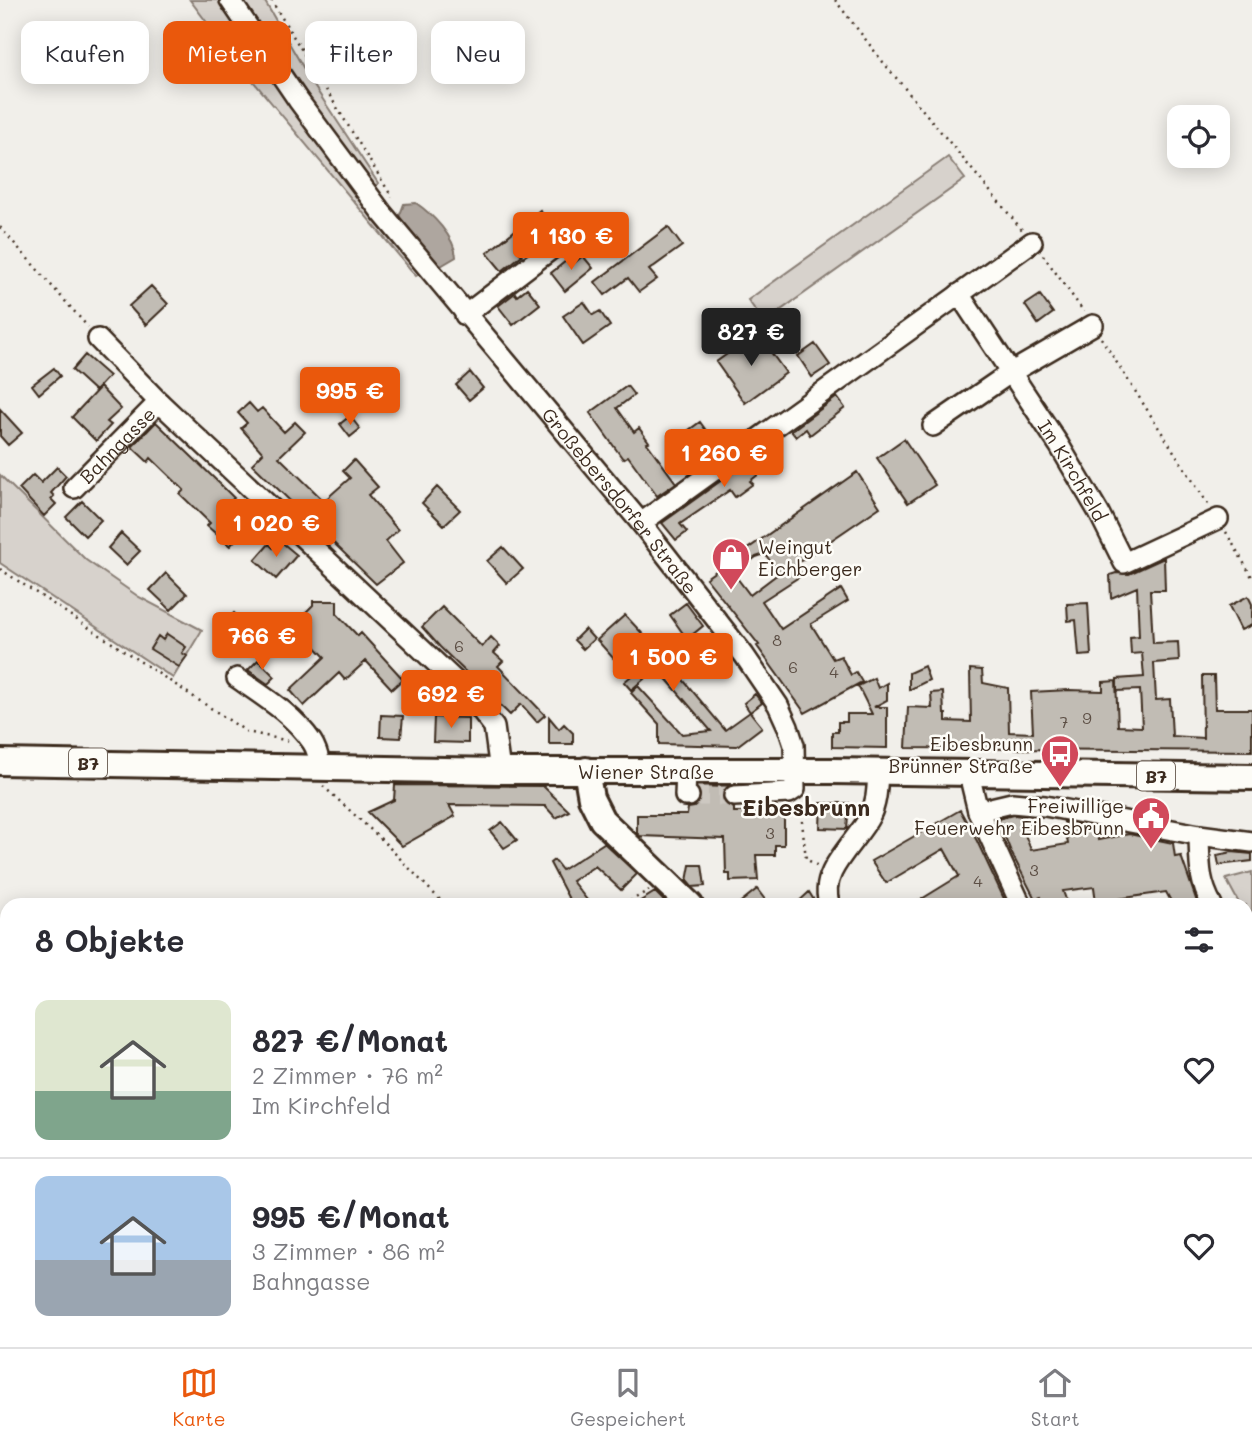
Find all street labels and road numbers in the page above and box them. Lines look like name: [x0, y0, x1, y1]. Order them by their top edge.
street label: Bahngasse: [74, 401, 160, 488]
street label: Großebersdorfer Straße: [537, 402, 704, 598]
street label: Im Kirchfeld: [1033, 414, 1113, 525]
road number: B7: [69, 748, 107, 778]
street label: Wiener Straße: [578, 759, 714, 784]
road number: B7: [1137, 762, 1175, 790]

